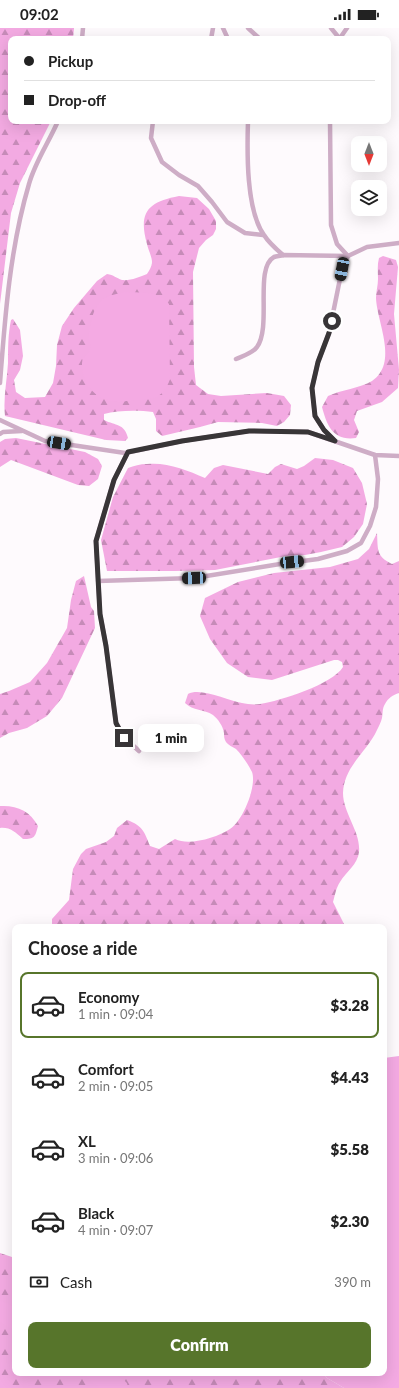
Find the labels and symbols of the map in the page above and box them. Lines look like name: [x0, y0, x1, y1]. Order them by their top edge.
north arrow: [351, 136, 387, 172]
car: [334, 256, 350, 282]
route start: [323, 312, 341, 330]
car: [46, 435, 72, 451]
car: [279, 555, 305, 569]
car: [182, 572, 206, 584]
callout: 1 min: [138, 724, 204, 752]
route end: [115, 729, 133, 747]

